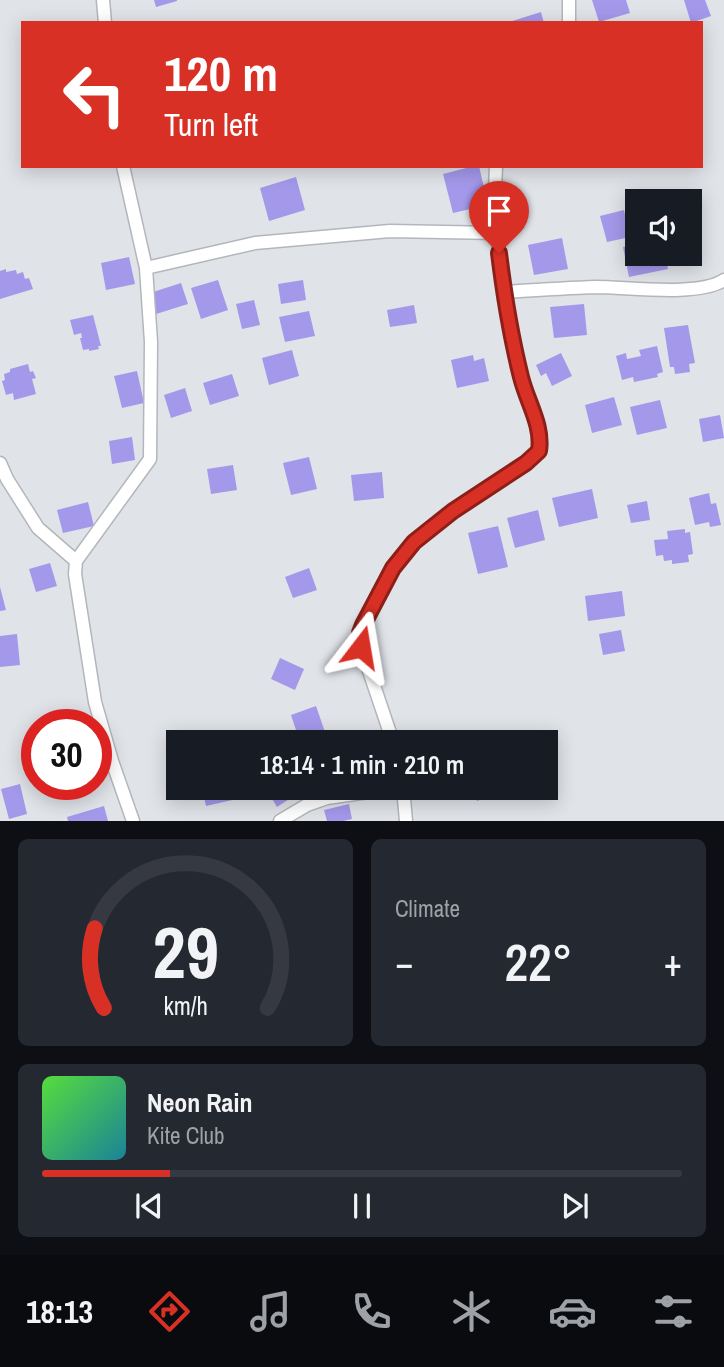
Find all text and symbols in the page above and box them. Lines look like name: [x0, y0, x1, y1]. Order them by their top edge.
text: 120 m: [164, 40, 278, 106]
icon: left: [49, 49, 140, 140]
text: Turn left: [164, 103, 258, 146]
pin: [469, 181, 529, 253]
map controls: [625, 189, 702, 266]
button: sound: [625, 189, 702, 266]
icon: arrive: [480, 192, 518, 230]
position arrow: [324, 610, 398, 684]
speed limit sign: 30: [21, 709, 112, 800]
text: 18:14 · 1 min · 210 m: [260, 747, 464, 782]
text: Climate: [395, 893, 460, 924]
text: 29: [152, 904, 219, 1002]
text: 22°: [504, 927, 573, 997]
text: −: [395, 937, 413, 988]
text: +: [664, 937, 682, 988]
text: km/h: [163, 989, 208, 1023]
text: Neon Rain: [147, 1085, 252, 1120]
text: Kite Club: [147, 1120, 225, 1151]
icon: previous: [130, 1187, 168, 1225]
icon: pause: [343, 1187, 381, 1225]
icon: next: [556, 1187, 594, 1225]
icon: directions: [145, 1287, 194, 1336]
icon: music: [246, 1287, 295, 1336]
icon: phone: [347, 1287, 396, 1336]
icon: climate: [447, 1287, 496, 1336]
icon: car: [548, 1287, 597, 1336]
icon: filters: [649, 1287, 698, 1336]
text: 18:13: [26, 1290, 93, 1333]

